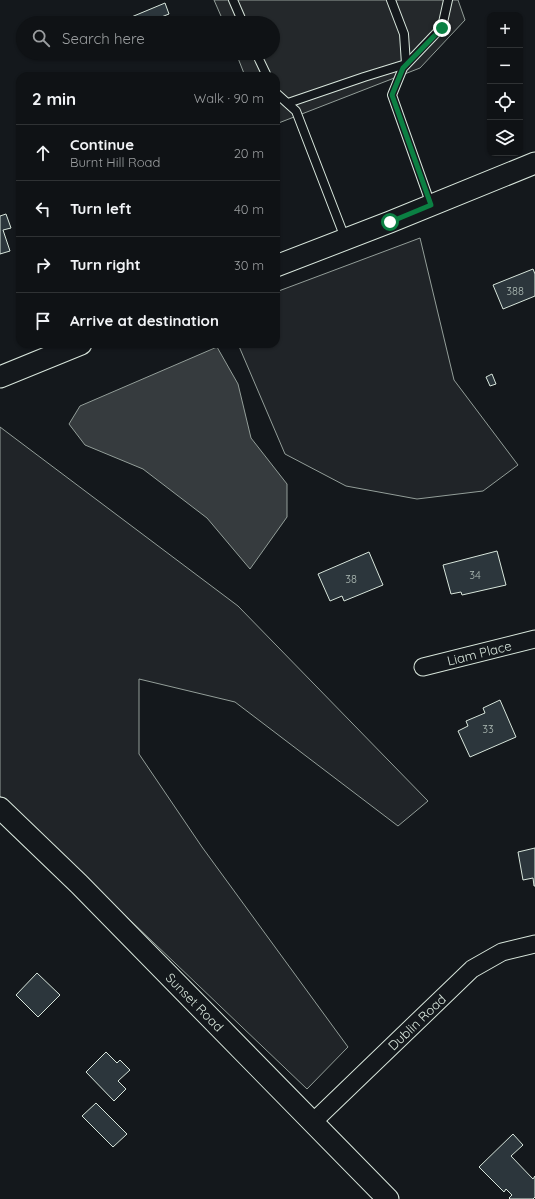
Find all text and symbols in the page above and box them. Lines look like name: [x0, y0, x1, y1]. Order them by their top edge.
map controls: [487, 12, 523, 156]
button: +: [487, 12, 523, 48]
search box: [16, 16, 280, 60]
route end: [433, 19, 451, 37]
icon: search: [30, 27, 52, 49]
text: Search here: [62, 29, 145, 48]
button: −: [487, 48, 523, 84]
button: locate: [487, 84, 523, 120]
text: 2 min: [32, 88, 76, 109]
text: Walk · 90 m: [194, 90, 264, 106]
button: layers: [487, 120, 523, 156]
text: Continue: [70, 135, 134, 154]
icon: ahead: [32, 142, 54, 164]
text: 20 m: [234, 145, 264, 161]
text: Burnt Hill Road: [70, 154, 160, 170]
icon: left: [32, 198, 54, 220]
text: Turn left: [70, 199, 132, 218]
text: 40 m: [234, 201, 264, 217]
route start: [381, 213, 399, 231]
icon: right: [32, 254, 54, 276]
text: Turn right: [70, 255, 141, 274]
text: 30 m: [234, 257, 264, 273]
house number: 388: [506, 284, 524, 298]
icon: arrive: [32, 310, 54, 332]
text: Arrive at destination: [70, 311, 219, 330]
house number: 34: [469, 568, 481, 582]
house number: 38: [345, 572, 357, 586]
street label: Liam Place: [445, 637, 513, 669]
house number: 33: [482, 722, 494, 736]
street label: Sunset Road: [162, 969, 227, 1035]
street label: Dublin Road: [385, 991, 449, 1054]

